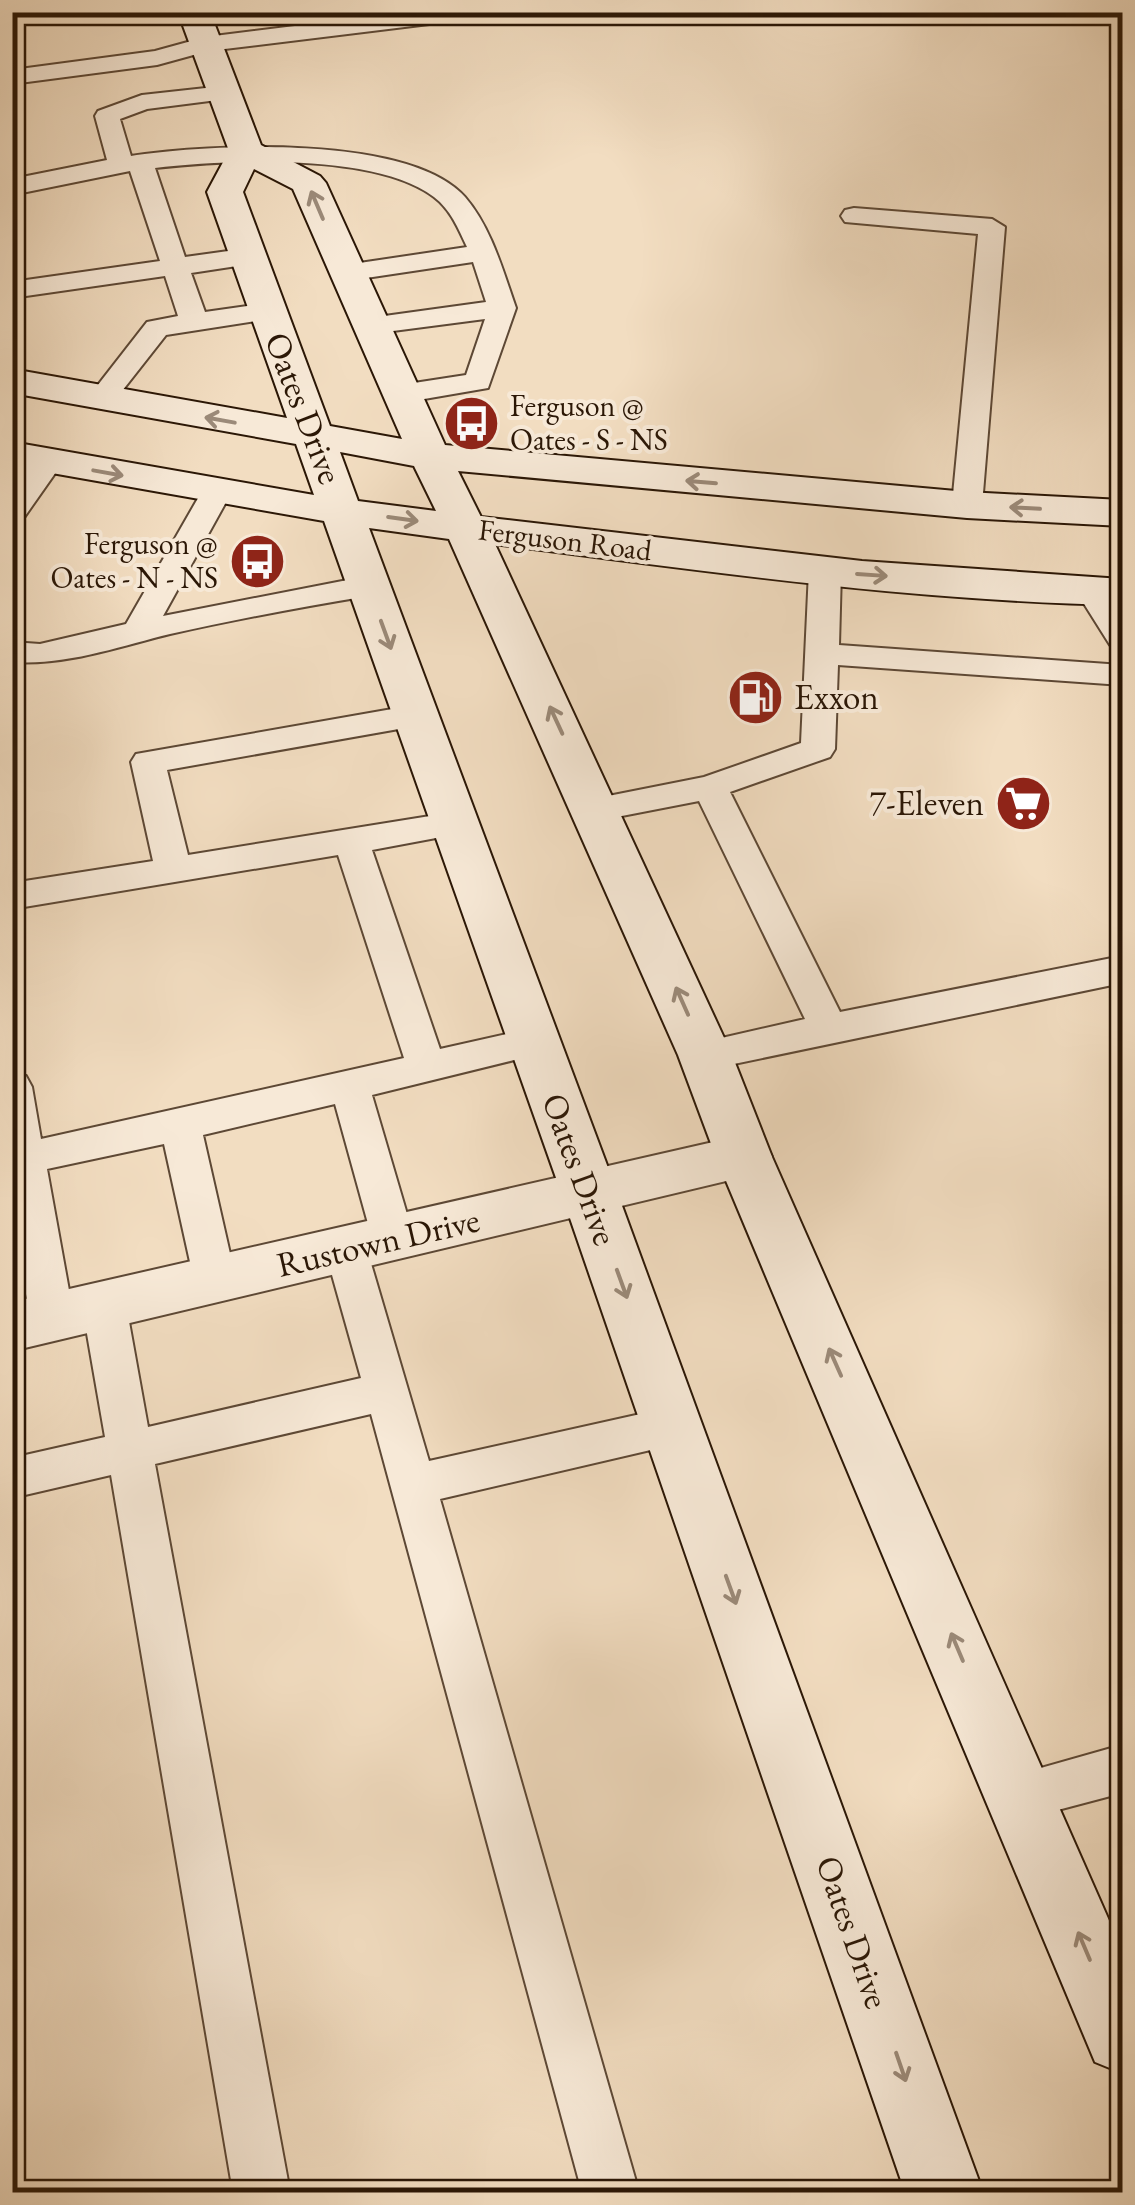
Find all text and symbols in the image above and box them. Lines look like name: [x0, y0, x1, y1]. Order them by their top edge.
one-way arrow: [307, 190, 325, 221]
street label: Oates Drive: [255, 326, 354, 490]
place label: Ferguson @ Oates - S - NS: [510, 386, 668, 459]
bus stop icon: Ferguson @ Oates - S - NS: [441, 393, 501, 453]
one-way arrow: [204, 410, 237, 429]
one-way arrow: [91, 464, 124, 483]
one-way arrow: [686, 473, 718, 492]
one-way arrow: [1010, 498, 1042, 517]
one-way arrow: [386, 510, 418, 528]
street label: Ferguson Road: [476, 510, 655, 570]
place label: Ferguson @ Oates - N - NS: [50, 524, 218, 597]
bus stop icon: Ferguson @ Oates - N - NS: [227, 531, 287, 591]
one-way arrow: [855, 566, 887, 585]
one-way arrow: [378, 619, 396, 650]
fuel station icon: Exxon: [725, 667, 785, 727]
place label: Exxon: [794, 674, 879, 719]
one-way arrow: [545, 706, 564, 736]
supermarket icon: 7-Eleven: [993, 773, 1053, 833]
place label: 7-Eleven: [869, 780, 984, 825]
one-way arrow: [672, 986, 690, 1017]
street label: Oates Drive: [532, 1087, 629, 1251]
street label: Rustown Drive: [272, 1196, 484, 1287]
one-way arrow: [614, 1268, 632, 1299]
one-way arrow: [825, 1347, 843, 1378]
one-way arrow: [723, 1574, 741, 1605]
one-way arrow: [947, 1632, 965, 1662]
street label: Oates Drive: [806, 1850, 901, 2014]
one-way arrow: [1074, 1931, 1092, 1962]
one-way arrow: [893, 2051, 911, 2083]

